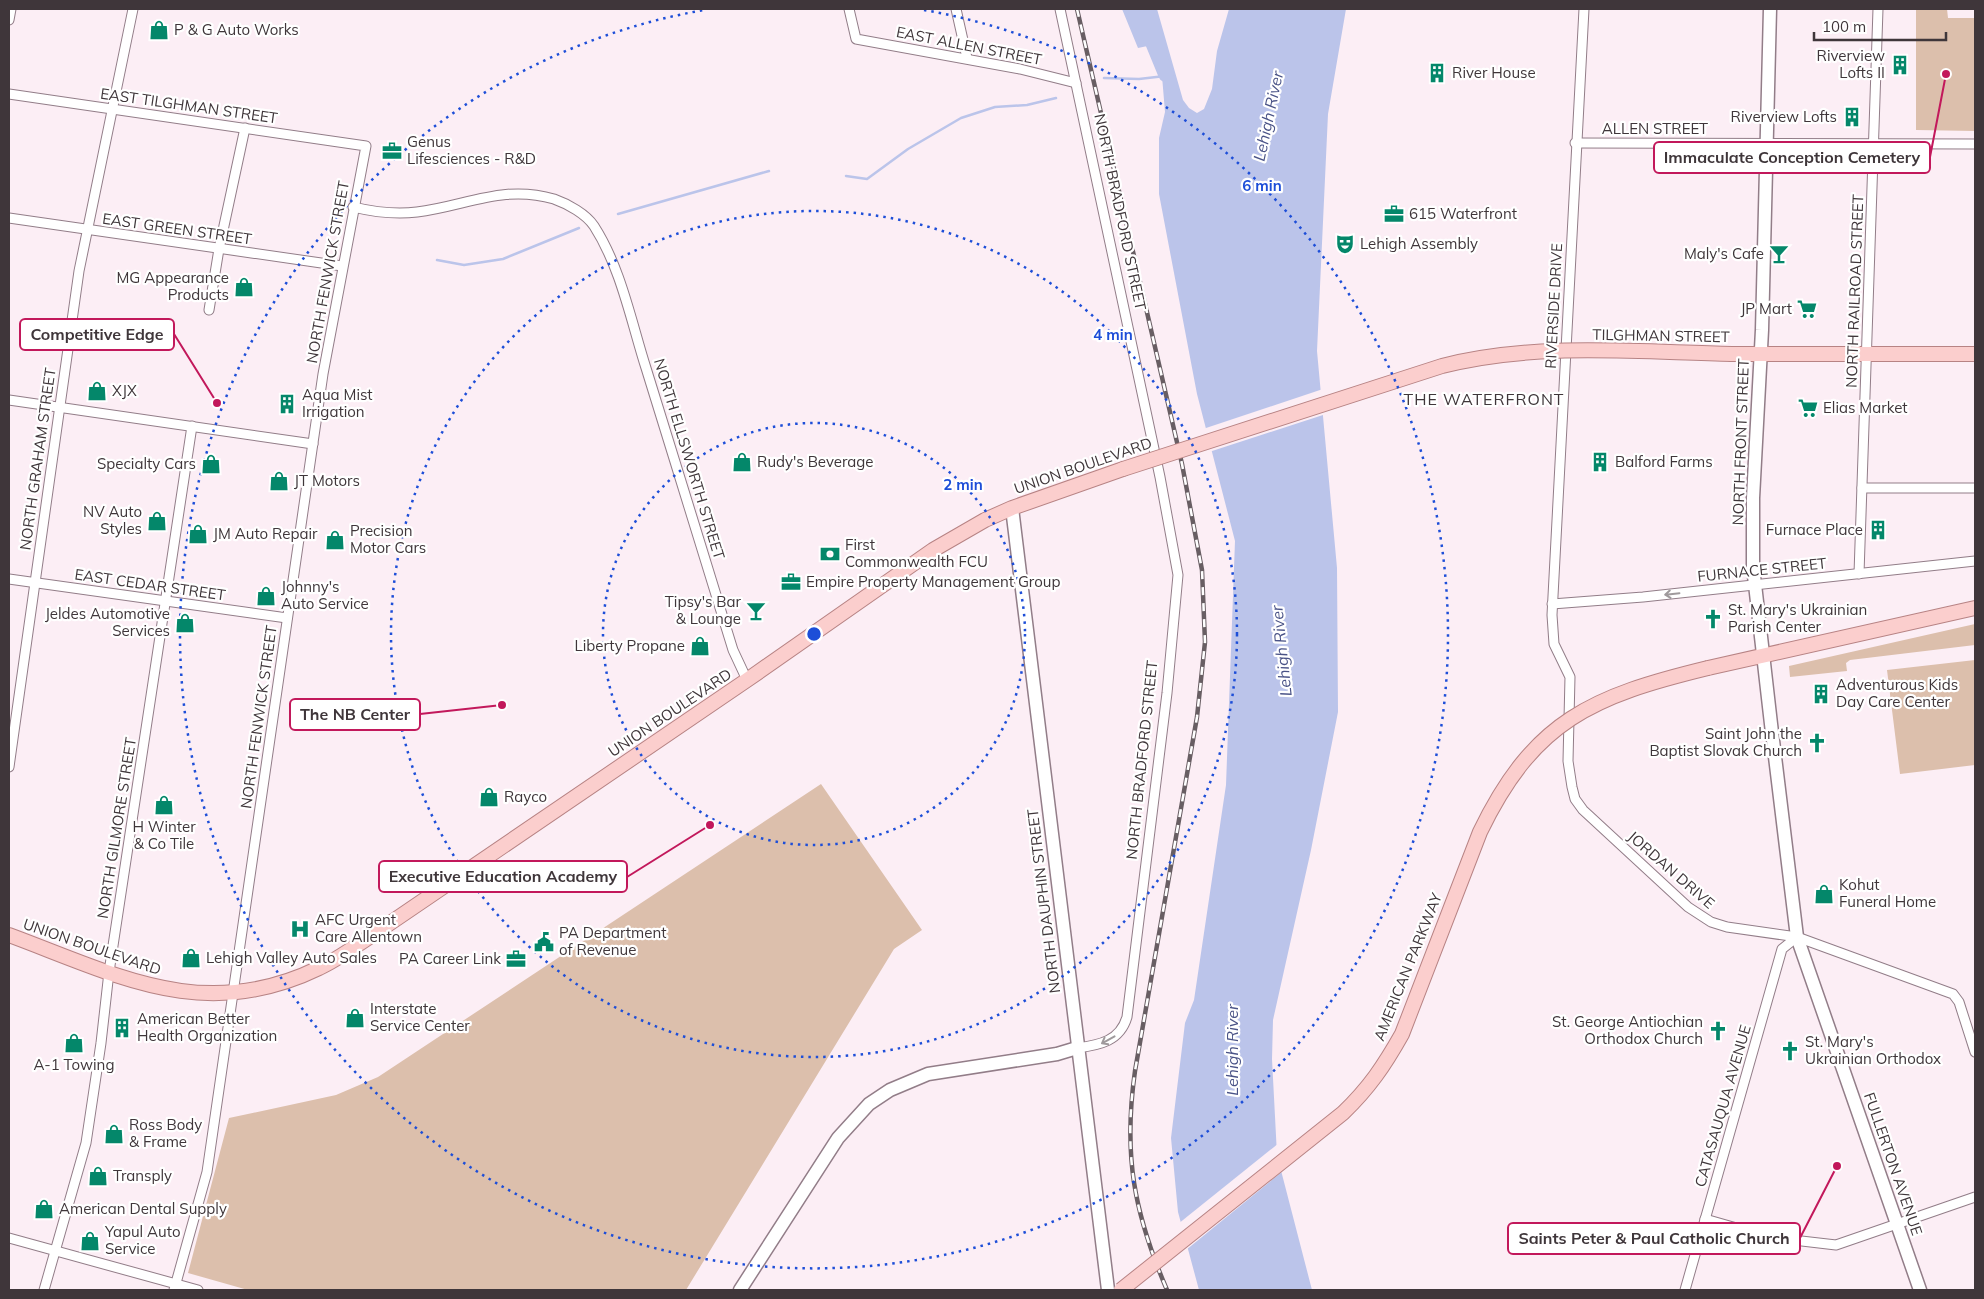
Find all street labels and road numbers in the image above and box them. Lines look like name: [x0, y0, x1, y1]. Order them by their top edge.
street label: EAST ALLEN STREET: [895, 22, 1044, 69]
street label: EAST TILGHMAN STREET: [99, 84, 279, 127]
street label: NORTH BRADFORD STREET: [1090, 112, 1151, 312]
street label: ALLEN STREET: [1602, 119, 1708, 138]
street label: NORTH FENWICK STREET: [302, 179, 353, 365]
street label: NORTH RAILROAD STREET: [1842, 194, 1867, 388]
street label: EAST GREEN STREET: [101, 209, 253, 248]
street label: RIVERSIDE DRIVE: [1541, 242, 1566, 369]
street label: TILGHMAN STREET: [1592, 325, 1730, 346]
street label: NORTH ELLSWORTH STREET: [650, 356, 729, 562]
street label: NORTH FRONT STREET: [1728, 358, 1753, 526]
street label: NORTH GRAHAM STREET: [15, 367, 60, 551]
street label: UNION BOULEVARD: [1011, 433, 1154, 498]
street label: FURNACE STREET: [1696, 553, 1828, 586]
street label: EAST CEDAR STREET: [73, 565, 227, 604]
street label: NORTH FENWICK STREET: [236, 624, 281, 810]
street label: NORTH BRADFORD STREET: [1122, 659, 1161, 861]
street label: UNION BOULEVARD: [604, 664, 735, 761]
street label: NORTH GILMORE STREET: [93, 736, 140, 920]
street label: NORTH DAUPHIN STREET: [1023, 808, 1064, 994]
street label: JORDAN DRIVE: [1624, 827, 1719, 913]
street label: AMERICAN PARKWAY: [1369, 889, 1446, 1043]
street label: UNION BOULEVARD: [21, 914, 164, 979]
street label: CATASAUQUA AVENUE: [1690, 1022, 1755, 1189]
street label: FULLERTON AVENUE: [1860, 1090, 1927, 1238]

